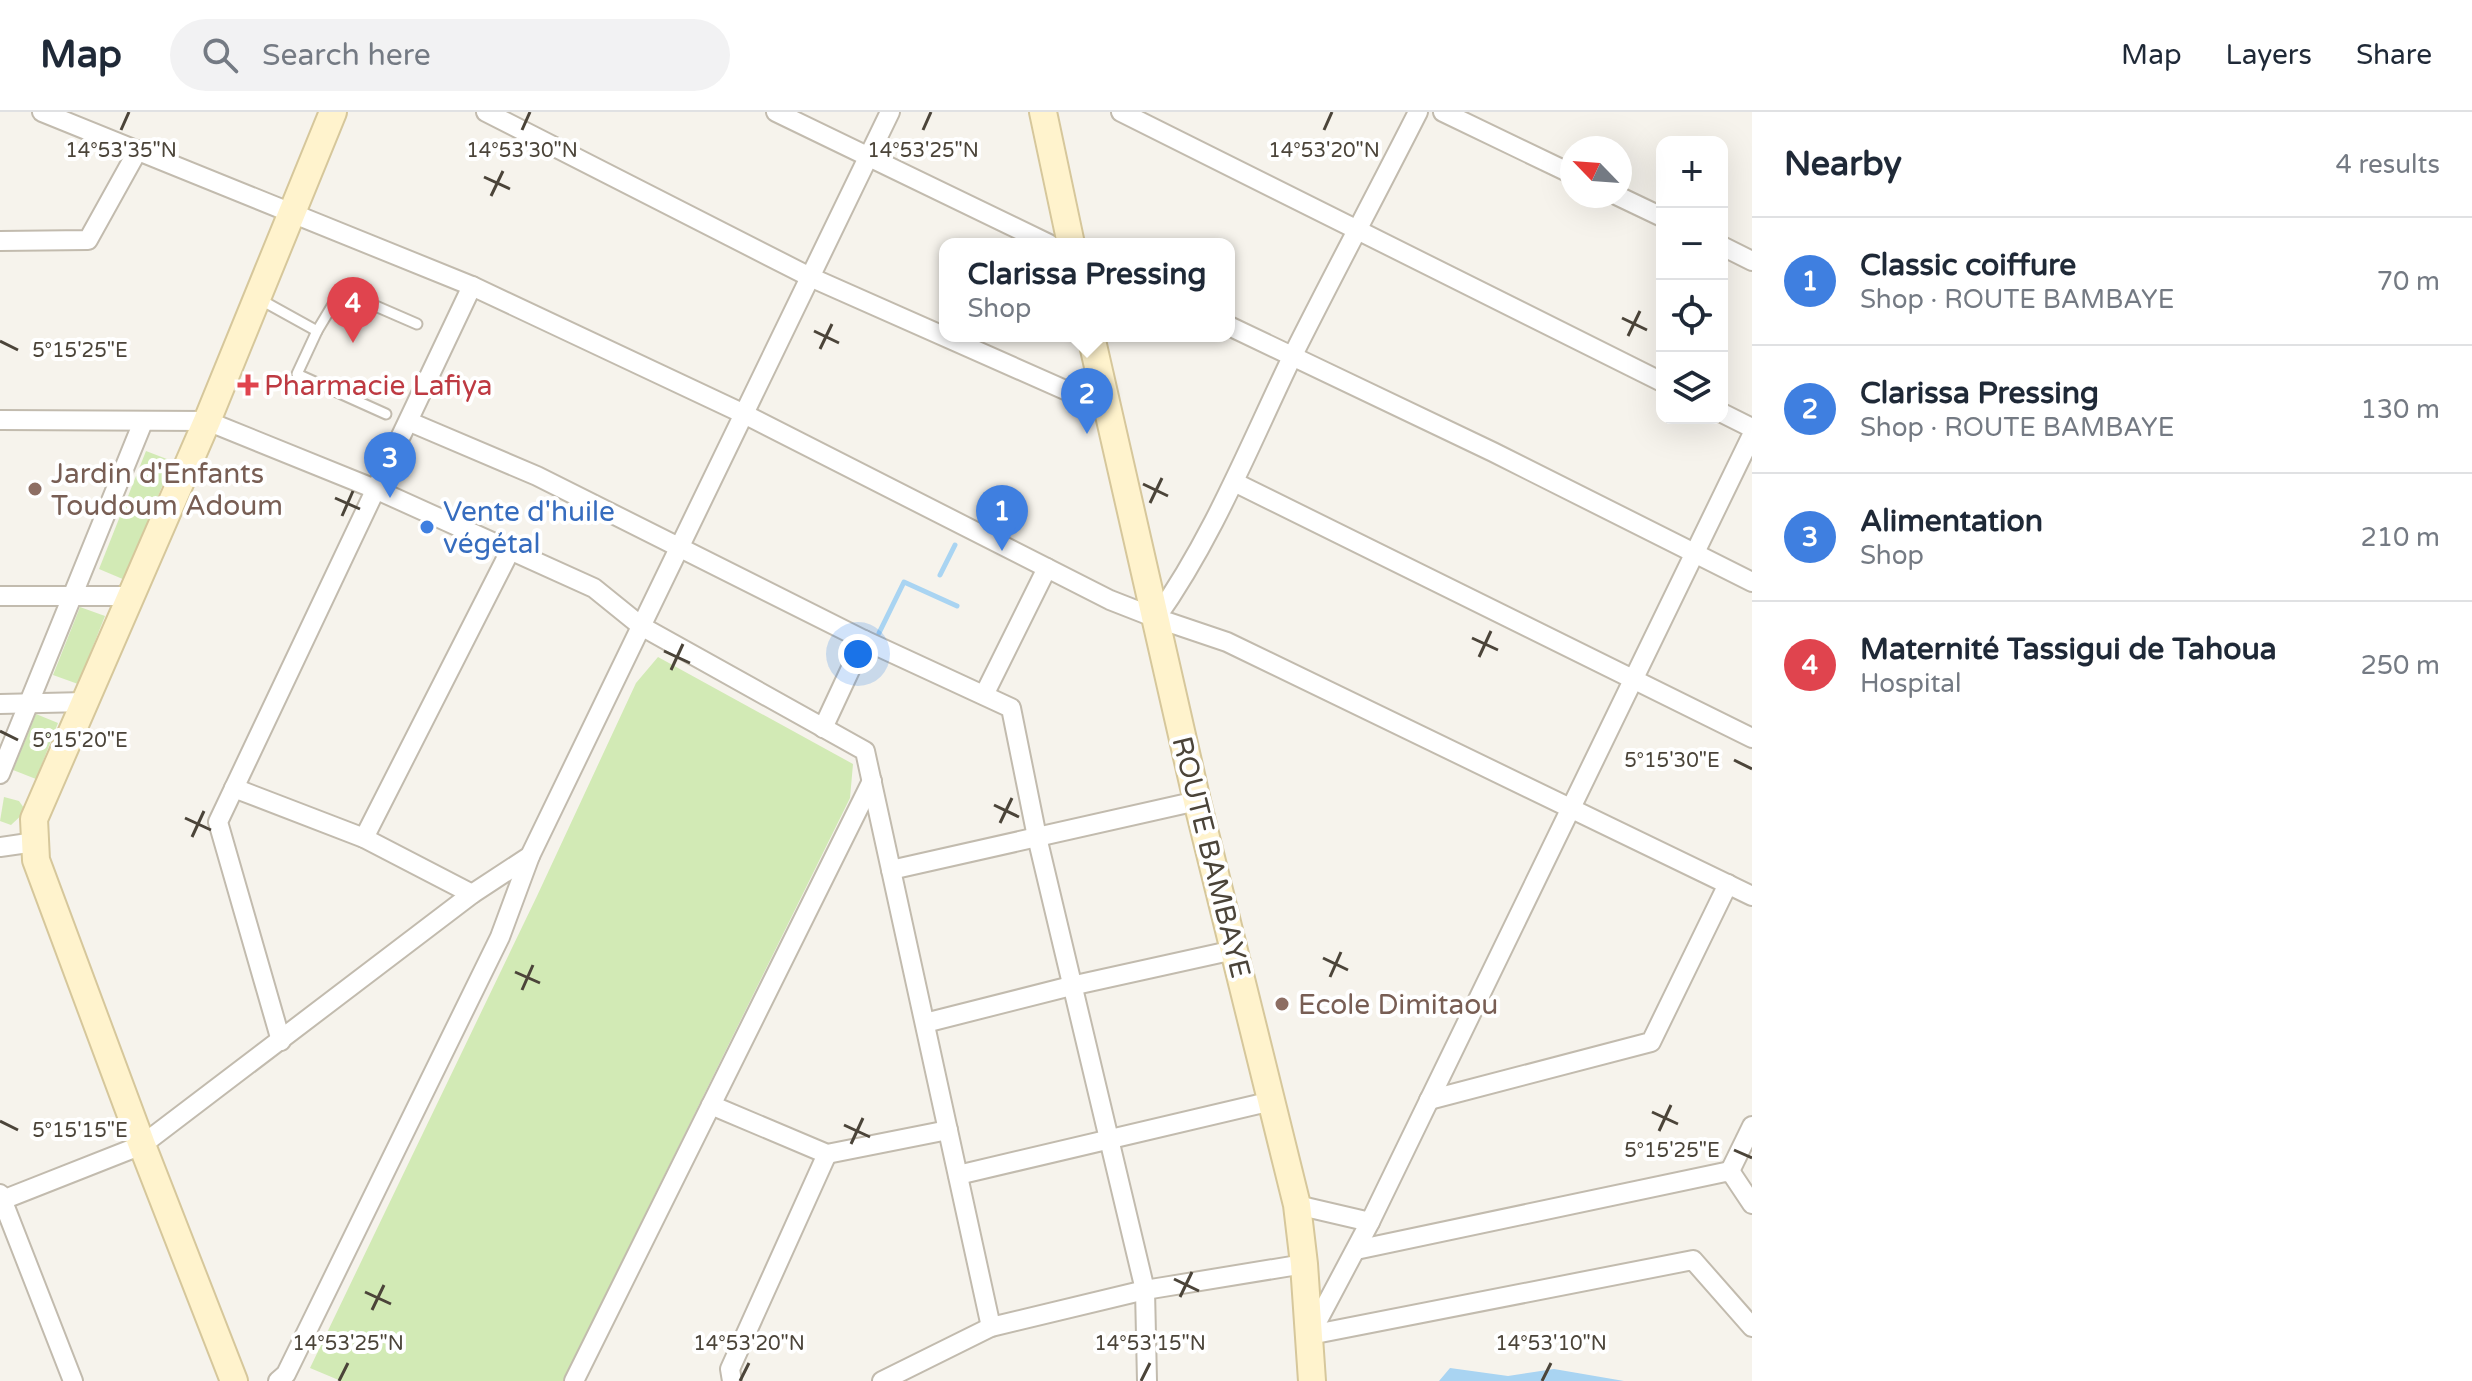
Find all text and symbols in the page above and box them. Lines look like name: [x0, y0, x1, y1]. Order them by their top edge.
search box: [170, 19, 730, 91]
text: Map: [40, 32, 122, 78]
icon: search: [198, 33, 242, 77]
text: Search here: [262, 37, 431, 74]
text: Map: [2121, 38, 2182, 72]
text: Layers: [2226, 38, 2312, 72]
text: Share: [2356, 38, 2432, 72]
north arrow: [1560, 136, 1632, 208]
map controls: [1656, 136, 1728, 424]
button: +: [1656, 136, 1728, 208]
text: 14°53'35"N: [65, 139, 177, 163]
text: 14°53'30"N: [466, 139, 578, 163]
text: 14°53'25"N: [867, 139, 979, 163]
text: 14°53'20"N: [1268, 139, 1380, 163]
text: Nearby: [1784, 144, 1902, 185]
text: 4 results: [2335, 149, 2440, 180]
button: −: [1656, 208, 1728, 280]
popup: [939, 238, 1235, 342]
text: Classic coiffure: [1860, 247, 2076, 284]
text: Clarissa Pressing: [967, 256, 1207, 293]
text: 1: [1802, 266, 1818, 297]
text: 70 m: [2377, 266, 2440, 297]
pin: 4: [327, 277, 379, 343]
button: locate: [1656, 280, 1728, 352]
text: Shop · ROUTE BAMBAYE: [1860, 284, 2174, 315]
text: Shop: [967, 293, 1031, 324]
text: 5°15'25"E: [32, 339, 128, 363]
button: layers: [1656, 352, 1728, 424]
pin: 2: [1061, 368, 1113, 434]
place label: Pharmacie Lafiya: [264, 369, 493, 403]
text: Clarissa Pressing: [1860, 375, 2099, 412]
marker: Pharmacie Lafiya: [239, 376, 257, 394]
text: 2: [1802, 394, 1818, 425]
text: 130 m: [2360, 394, 2440, 425]
text: Shop · ROUTE BAMBAYE: [1860, 412, 2174, 443]
pin: 3: [364, 432, 416, 498]
place label: Jardin d'Enfants Toudoum Adoum: [51, 457, 283, 523]
marker: Jardin d'Enfants Toudoum Adoum: [26, 480, 44, 498]
pin: 1: [976, 485, 1028, 551]
place label: Vente d'huile végétal: [443, 495, 615, 561]
text: Alimentation: [1860, 503, 2043, 540]
marker: Vente d'huile végétal: [418, 518, 436, 536]
text: 3: [1802, 522, 1818, 553]
text: 210 m: [2360, 522, 2440, 553]
text: Shop: [1860, 540, 1924, 571]
text: Maternité Tassigui de Tahoua: [1860, 631, 2277, 668]
your location: [838, 634, 878, 674]
text: 4: [1802, 650, 1818, 681]
text: 250 m: [2360, 650, 2440, 681]
text: Hospital: [1860, 668, 1961, 699]
text: 5°15'20"E: [32, 729, 128, 753]
street label: ROUTE BAMBAYE: [1165, 733, 1258, 982]
text: 5°15'30"E: [1624, 749, 1720, 773]
place label: Ecole Dimitaou: [1298, 988, 1498, 1022]
marker: Ecole Dimitaou: [1273, 995, 1291, 1013]
text: 5°15'15"E: [32, 1119, 128, 1143]
text: 5°15'25"E: [1624, 1139, 1720, 1163]
text: 14°53'25"N: [292, 1332, 404, 1356]
text: 14°53'20"N: [693, 1332, 805, 1356]
text: 14°53'15"N: [1094, 1332, 1206, 1356]
text: 14°53'10"N: [1495, 1332, 1607, 1356]

